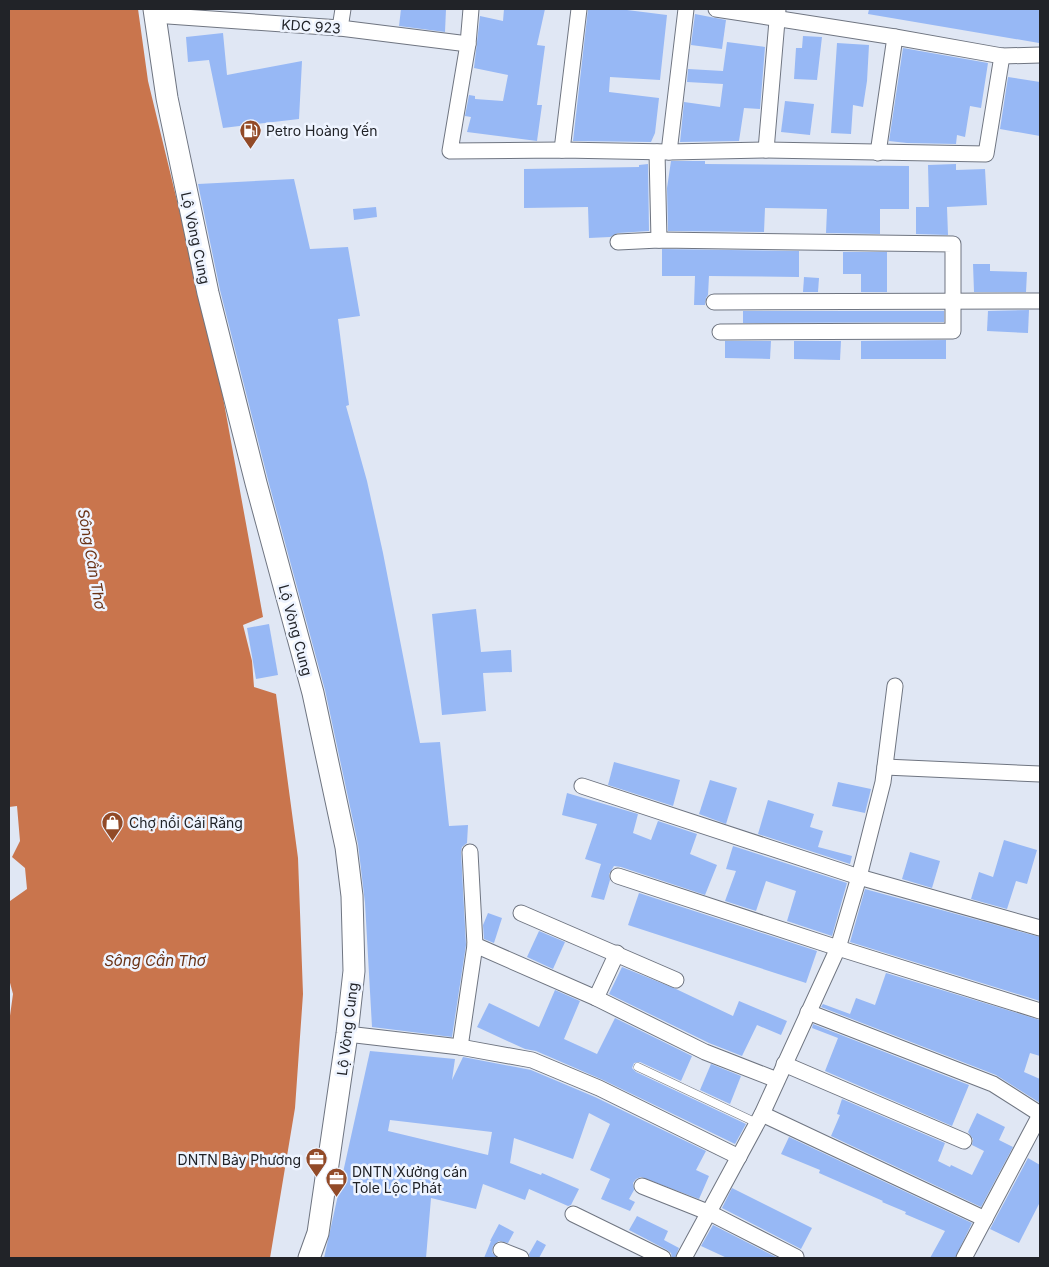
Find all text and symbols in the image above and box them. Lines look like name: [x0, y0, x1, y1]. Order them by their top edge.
street label: KDC 923: [281, 15, 341, 37]
fuel station icon: Petro Hoàng Yến: [238, 118, 262, 149]
place label: Petro Hoàng Yến: [266, 122, 377, 139]
street label: Lộ Vòng Cung: [178, 190, 214, 286]
water label: Sông Cần Thơ: [74, 507, 110, 612]
street label: Lộ Vòng Cung: [276, 583, 316, 677]
shop icon: Chợ nổi Cái Răng: [101, 810, 125, 841]
place label: Chợ nổi Cái Răng: [129, 814, 243, 831]
water label: Sông Cần Thơ: [104, 951, 207, 970]
street label: Lộ Vòng Cung: [333, 981, 361, 1077]
office icon: DNTN Bảy Phương: [305, 1147, 329, 1178]
place label: DNTN Bảy Phương: [178, 1151, 301, 1168]
place label: DNTN Xưởng cán Tole Lộc Phát: [352, 1163, 467, 1196]
office icon: DNTN Xưởng cán Tole Lộc Phát: [324, 1167, 348, 1198]

